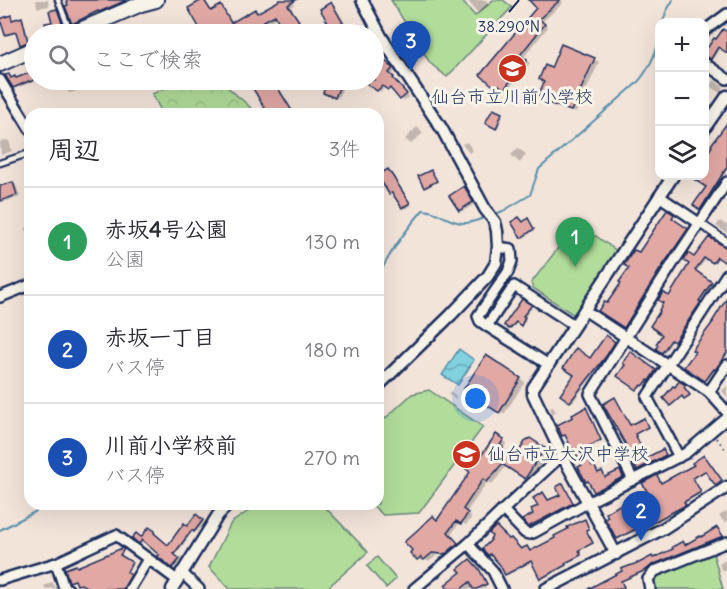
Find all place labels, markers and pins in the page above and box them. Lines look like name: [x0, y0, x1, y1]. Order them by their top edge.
pin: 3: [392, 22, 430, 71]
school or university icon: 仙台市立川前小学校: [496, 52, 528, 84]
place label: 仙台市立川前小学校: [431, 85, 593, 108]
pin: 1: [556, 218, 594, 267]
school or university icon: 仙台市立大沢中学校: [450, 438, 482, 470]
place label: 仙台市立大沢中学校: [487, 442, 649, 465]
pin: 2: [622, 492, 660, 541]

